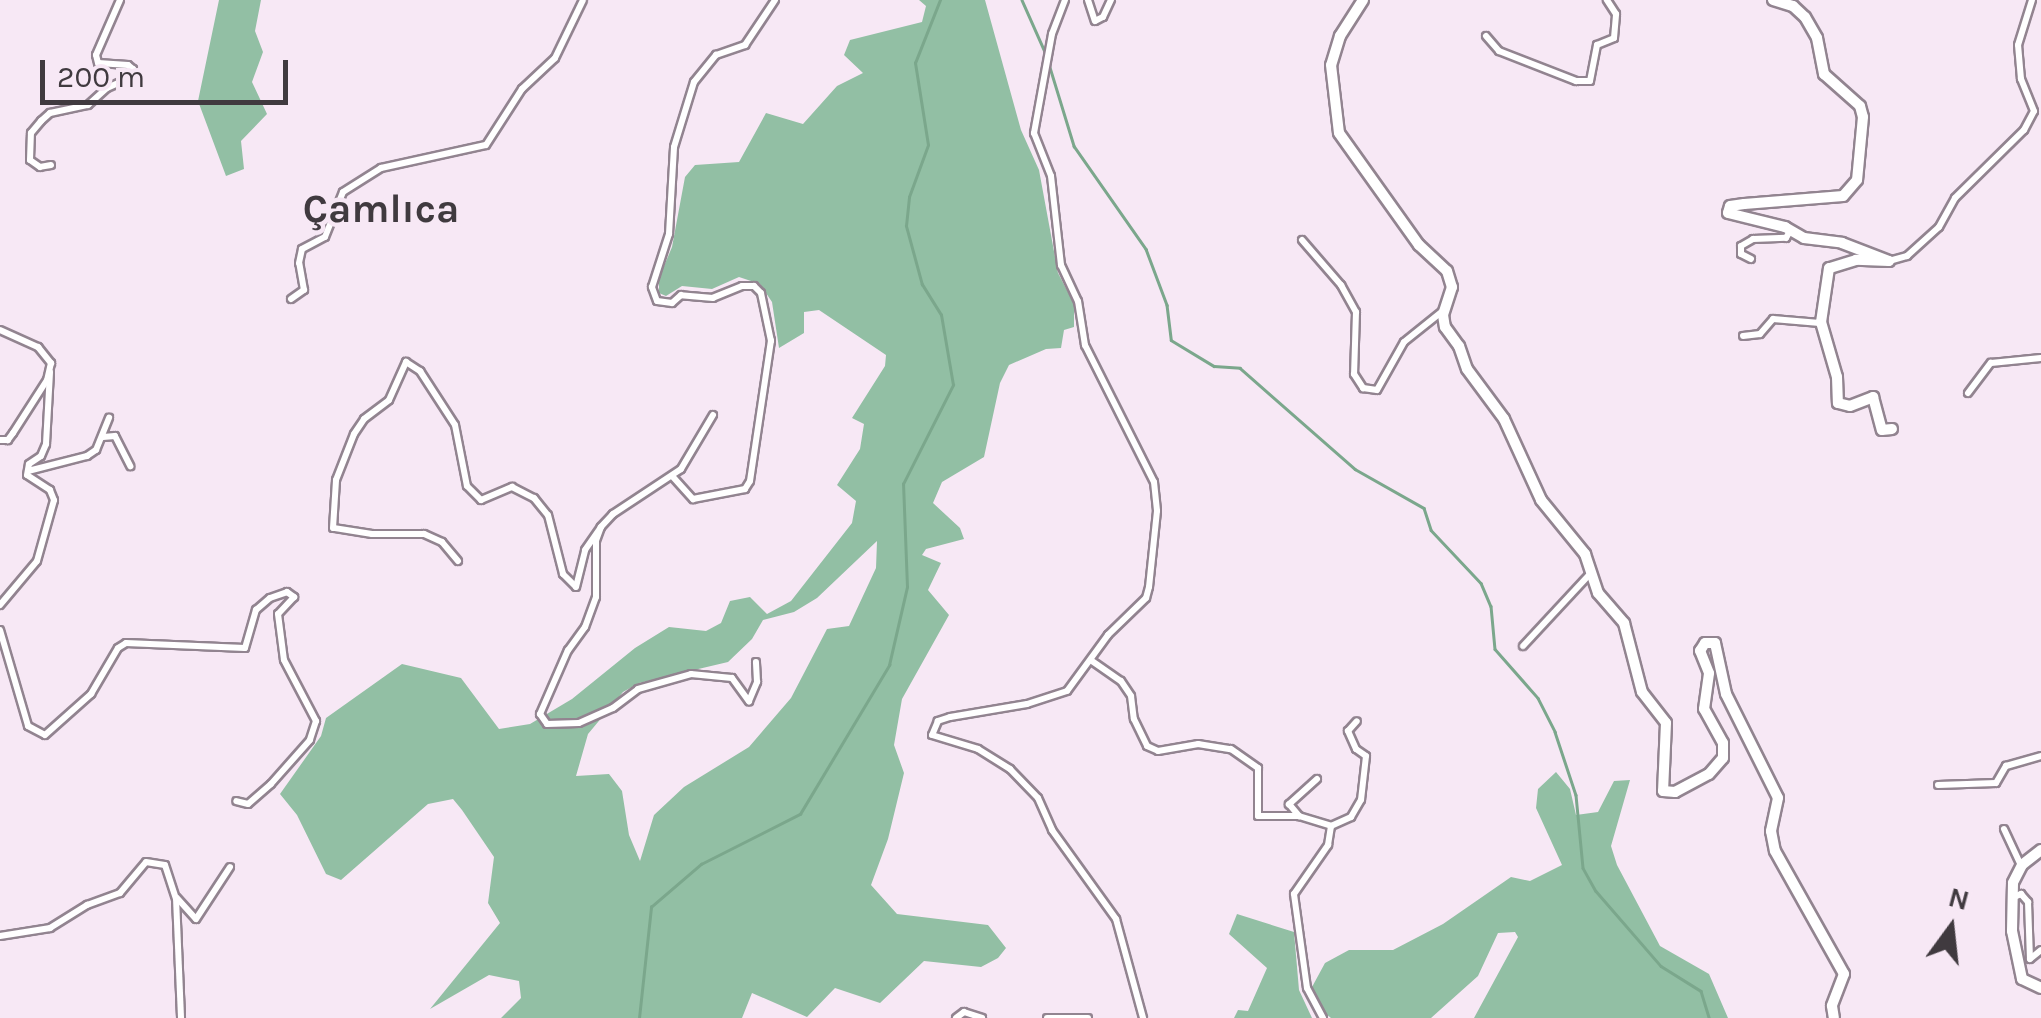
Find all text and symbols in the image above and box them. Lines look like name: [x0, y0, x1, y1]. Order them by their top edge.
scale bar: [45, 40, 292, 102]
text: 200 m: [57, 59, 145, 95]
district label: Çamlıca: [303, 185, 459, 233]
north arrow: [1901, 878, 2001, 978]
text: N: [1945, 880, 1973, 917]

